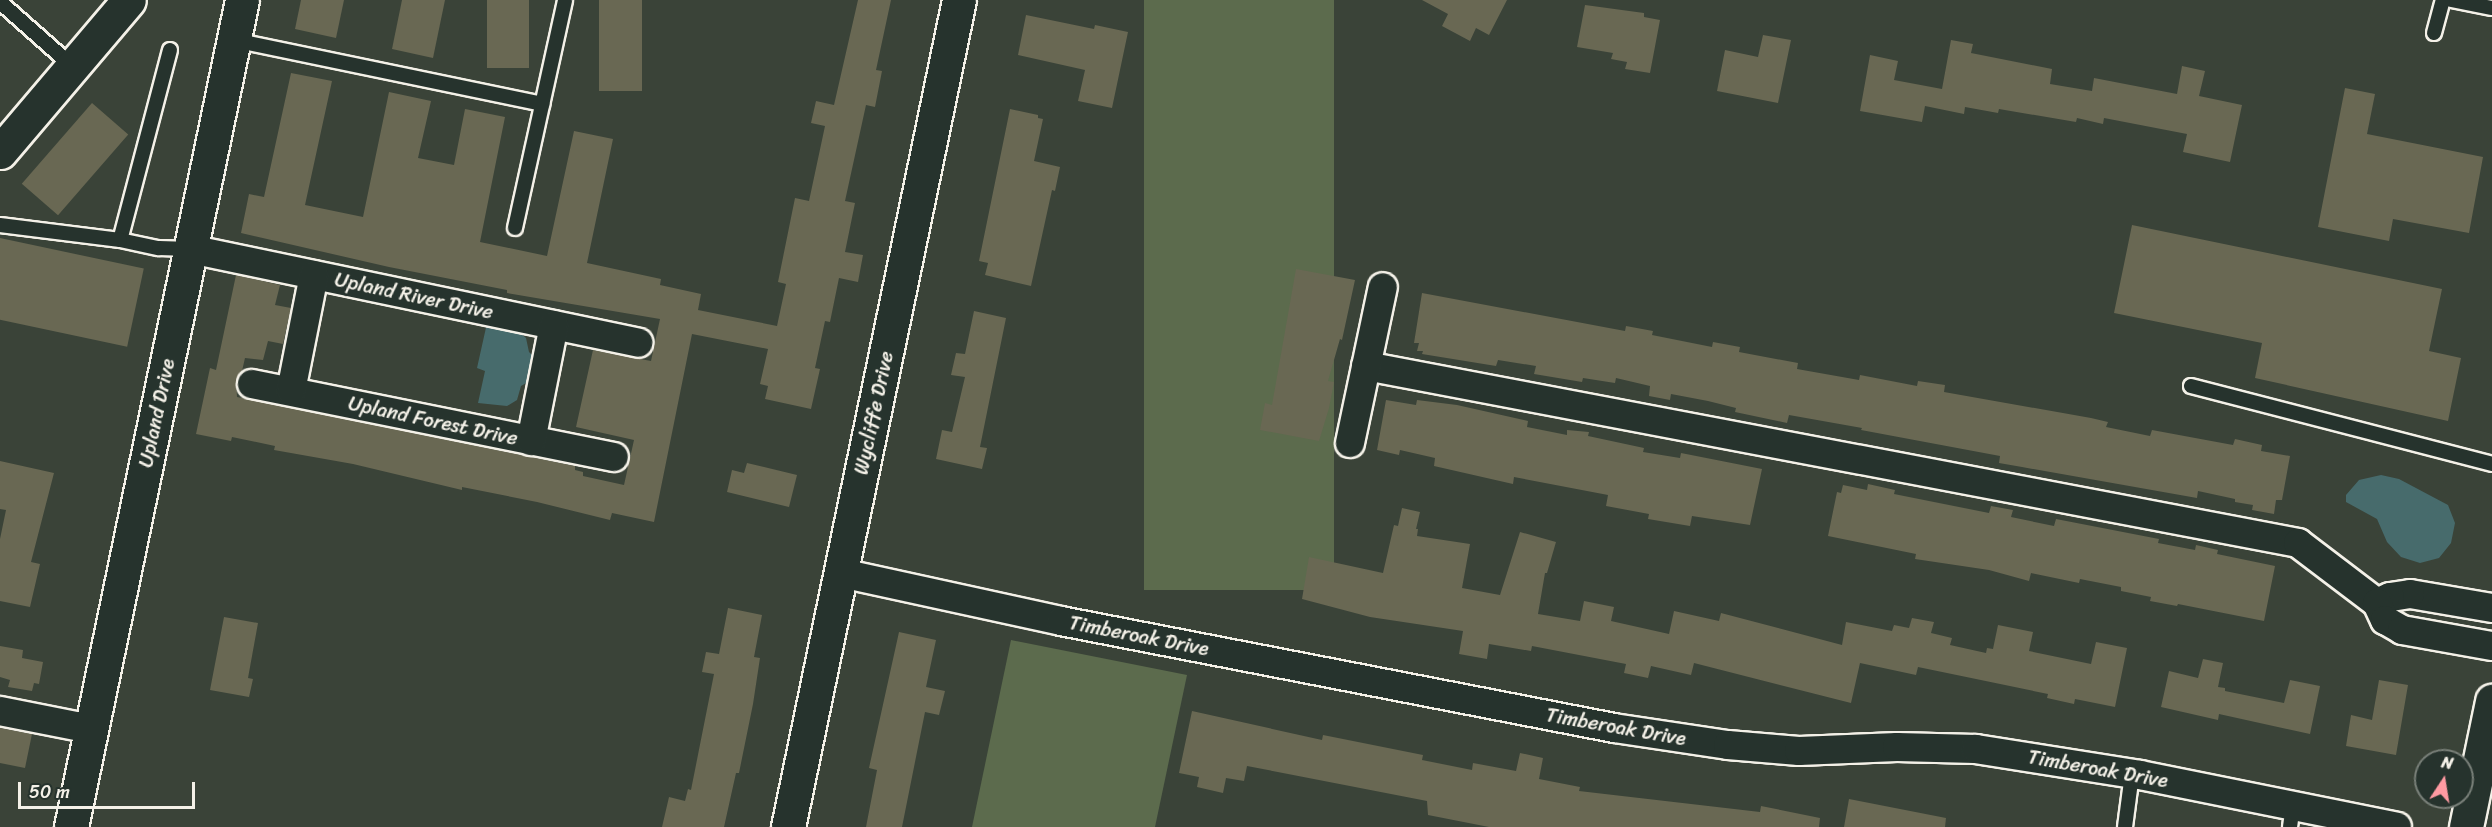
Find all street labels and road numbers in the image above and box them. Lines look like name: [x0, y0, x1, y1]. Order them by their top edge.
street label: Upland River Drive: [332, 267, 496, 325]
street label: Wycliffe Drive: [849, 349, 899, 477]
street label: Upland Drive: [134, 356, 180, 470]
street label: Upland Forest Drive: [346, 391, 520, 451]
street label: Timberoak Drive: [1067, 611, 1211, 661]
street label: Timberoak Drive: [1544, 703, 1688, 751]
street label: Timberoak Drive: [2026, 745, 2170, 793]

